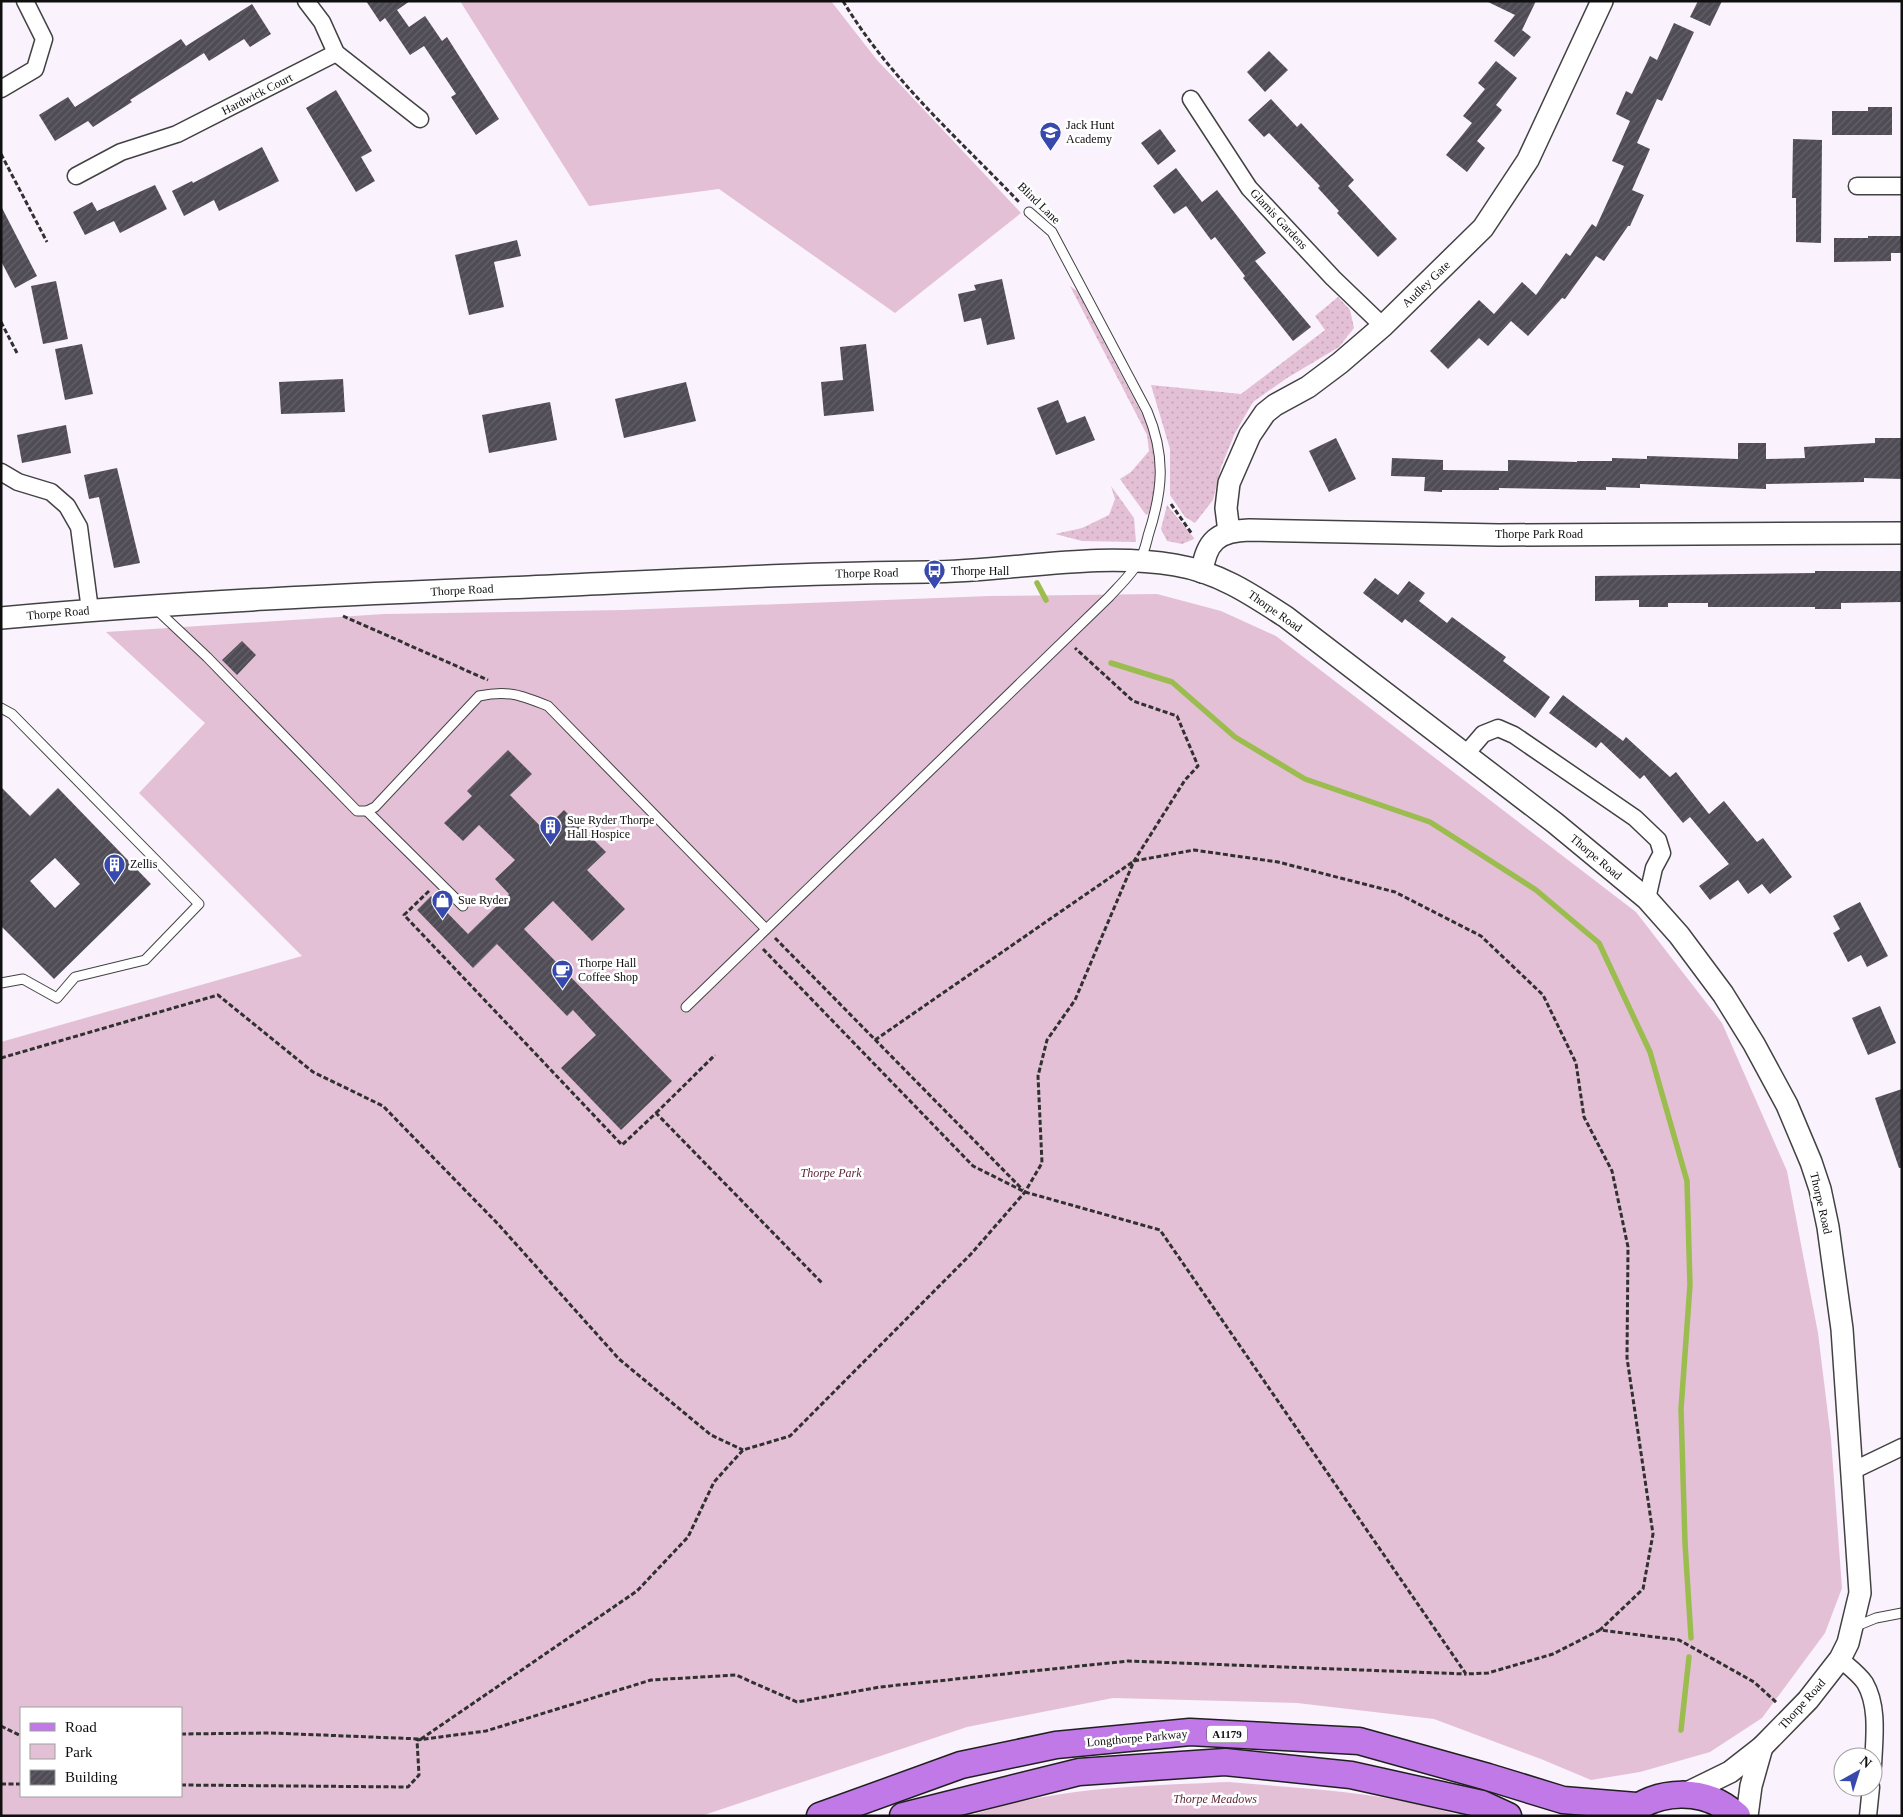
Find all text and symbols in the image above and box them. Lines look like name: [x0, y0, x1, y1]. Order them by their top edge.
street label: Hardwick Court: [219, 70, 295, 118]
place label: Jack Hunt Academy: [1066, 118, 1115, 146]
school or university icon: Jack Hunt Academy: [1038, 120, 1062, 151]
street label: Blind Lane: [1015, 179, 1063, 227]
street label: Glamis Gardens: [1247, 186, 1311, 252]
street label: Audley Gate: [1399, 258, 1453, 310]
street label: Thorpe Park Road: [1495, 527, 1583, 541]
bus stop icon: Thorpe Hall: [923, 559, 947, 590]
place label: Thorpe Hall: [951, 564, 1010, 578]
street label: Thorpe Road: [835, 565, 899, 581]
street label: Thorpe Road: [430, 581, 494, 599]
street label: Thorpe Road: [1245, 587, 1305, 635]
street label: Thorpe Road: [26, 603, 90, 623]
place label: Sue Ryder Thorpe Hall Hospice: [567, 813, 654, 841]
building icon: Sue Ryder Thorpe Hall Hospice: [539, 815, 563, 846]
street label: Thorpe Road: [1567, 831, 1625, 883]
building icon: Zellis: [102, 852, 126, 883]
place label: Zellis: [130, 857, 158, 871]
shop icon: Sue Ryder: [430, 888, 454, 919]
place label: Sue Ryder: [458, 893, 508, 907]
place label: Thorpe Hall Coffee Shop: [578, 956, 638, 984]
cafe icon: Thorpe Hall Coffee Shop: [550, 958, 574, 989]
park label: Thorpe Park: [801, 1166, 862, 1180]
street label: Thorpe Road: [1807, 1171, 1835, 1235]
street label: Thorpe Road: [1776, 1676, 1828, 1732]
legend: [20, 1707, 182, 1797]
text: Road: [65, 1719, 97, 1735]
road number: A1179: [1207, 1726, 1247, 1742]
street label: Longthorpe Parkway: [1086, 1727, 1188, 1749]
text: Park: [65, 1744, 93, 1760]
north arrow: [1833, 1747, 1883, 1797]
text: N: [1857, 1753, 1875, 1771]
text: Building: [65, 1769, 118, 1785]
park label: Thorpe Meadows: [1173, 1792, 1257, 1806]

